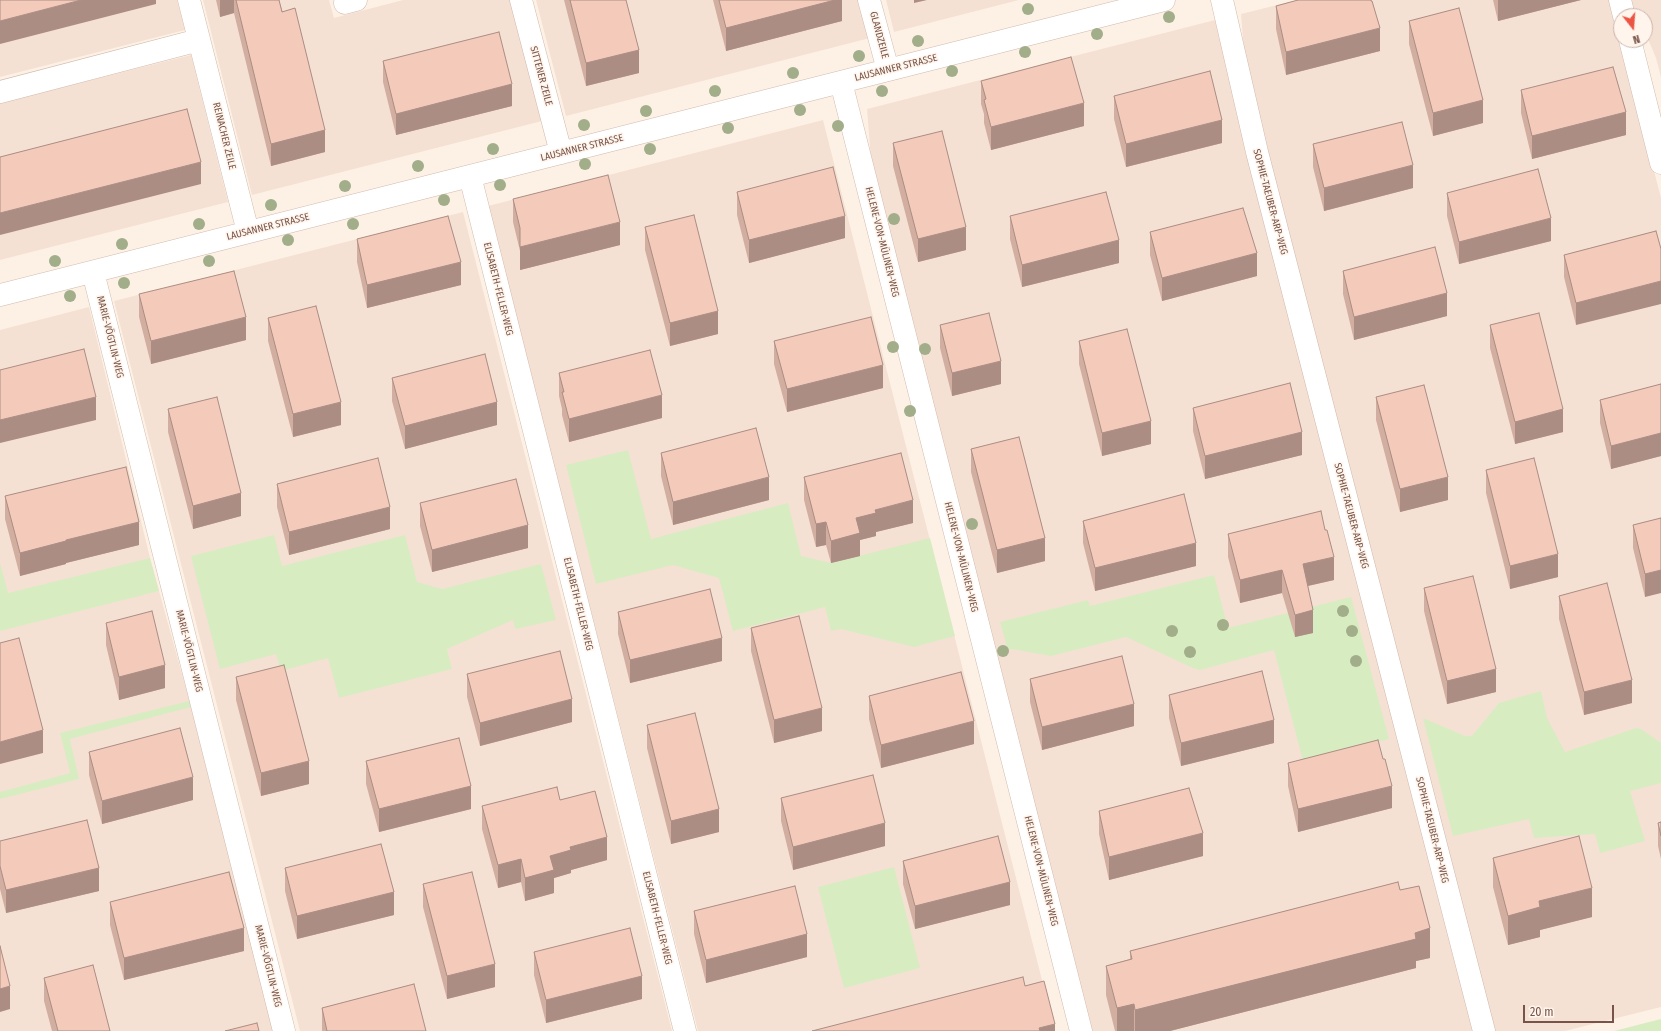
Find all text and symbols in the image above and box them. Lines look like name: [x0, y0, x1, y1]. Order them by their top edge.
north arrow: [1613, 8, 1653, 48]
street label: GLANDZEILE: [867, 10, 891, 60]
text: N: [1631, 32, 1641, 46]
street label: SITTENER ZEILE: [527, 45, 555, 107]
street label: LAUSANNER STRASSE: [853, 52, 939, 84]
street label: REINACHER ZEILE: [210, 101, 238, 171]
street label: LAUSANNER STRASSE: [539, 132, 625, 164]
street label: SOPHIE-TAEUBER-ARP-WEG: [1250, 148, 1290, 256]
street label: HELENE-VON-MÜLINEN-WEG: [862, 186, 902, 298]
street label: LAUSANNER STRASSE: [225, 211, 311, 243]
street label: ELISABETH-FELLER-WEG: [481, 241, 515, 337]
street label: MARIE-VÖGTLIN-WEG: [94, 295, 126, 379]
street label: SOPHIE-TAEUBER-ARP-WEG: [1331, 462, 1371, 570]
street label: HELENE-VON-MÜLINEN-WEG: [941, 501, 981, 613]
street label: ELISABETH-FELLER-WEG: [561, 556, 595, 652]
street label: MARIE-VÖGTLIN-WEG: [173, 609, 205, 693]
street label: SOPHIE-TAEUBER-ARP-WEG: [1413, 776, 1451, 884]
street label: HELENE-VON-MÜLINEN-WEG: [1021, 815, 1061, 927]
street label: ELISABETH-FELLER-WEG: [640, 870, 674, 966]
street label: MARIE-VÖGTLIN-WEG: [252, 924, 284, 1008]
scale bar: [1525, 997, 1616, 1023]
text: 20 m: [1530, 1005, 1554, 1019]

